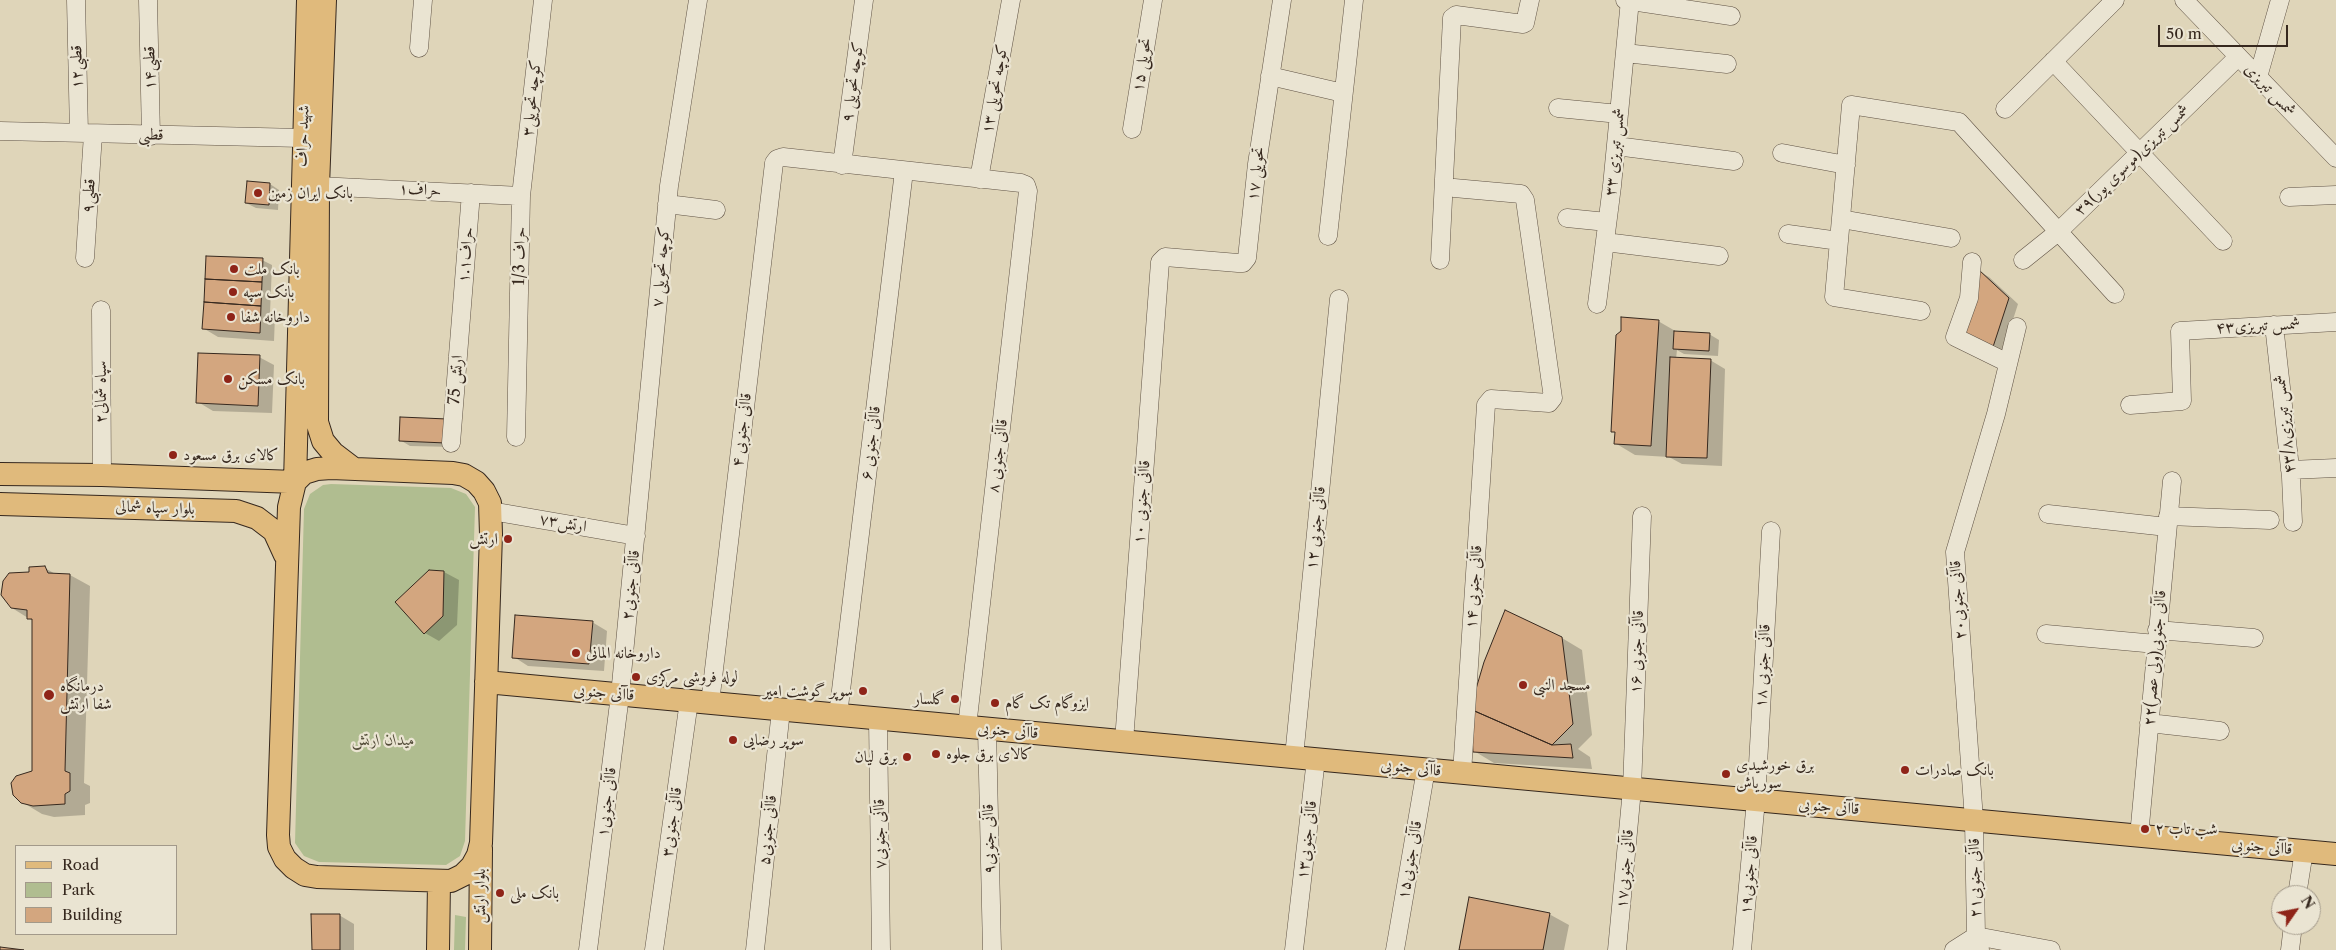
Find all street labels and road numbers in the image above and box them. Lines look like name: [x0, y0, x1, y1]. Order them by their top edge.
street label: تحویلی ۱۵: [1128, 37, 1156, 93]
street label: کوچه تحویلی ۹: [838, 40, 868, 124]
street label: کوچه تحویلی ۱۳: [978, 43, 1012, 135]
street label: قطبی۱۲: [67, 45, 87, 89]
street label: قطبی۱۴: [140, 46, 160, 90]
street label: کوچه تحویلی۳: [518, 59, 546, 137]
street label: شمس تبریزی: [2240, 60, 2300, 120]
street label: شمس تبریزی(موسوی پور)۳۹: [2071, 100, 2193, 220]
street label: شهید حراف: [292, 105, 314, 167]
street label: شمس تبریزی ۳۳: [1601, 107, 1629, 197]
street label: قطبی: [138, 125, 164, 145]
street label: تحویلی ۱۷: [1243, 146, 1269, 202]
street label: قطبی۹: [78, 178, 100, 214]
street label: حراف۱: [398, 179, 442, 201]
street label: حراف۱.۱: [454, 226, 478, 284]
street label: 1/3 حراف: [510, 226, 530, 286]
street label: کوچه تحویلی ۷: [648, 226, 674, 308]
street label: شمس تبریزی۴۳: [2215, 314, 2301, 338]
street label: 75 ارتش: [445, 355, 467, 405]
street label: سپاه شمالی۲: [91, 361, 111, 423]
street label: شمس تبریزی۴۳/۸: [2270, 374, 2300, 474]
street label: قاآنی جنوبی ۴: [728, 392, 756, 468]
street label: قاآنی جنوبی ۶: [857, 405, 885, 481]
street label: قاآنی جنوبی ۸: [984, 418, 1012, 494]
street label: قاآنی جنوبی ۱۰: [1129, 460, 1155, 544]
street label: قاآنی جنوبی ۱۲: [1302, 485, 1330, 571]
street label: بلوار سپاه شمالی: [115, 497, 195, 519]
street label: ارتش۷۳: [538, 509, 588, 537]
street label: قاآنی جنوبی ۱۴: [1461, 545, 1487, 629]
street label: ۲قاآنی جنوبی: [618, 549, 644, 621]
street label: ۲۰قاآنی جنوبی: [1946, 560, 1970, 640]
street label: ۲۲قاآنی جنوبی(ولی عصر): [2140, 589, 2170, 727]
street label: قاآنی جنوبی ۱۶: [1626, 610, 1648, 694]
street label: قاآنی جنوبی ۱۸: [1751, 624, 1775, 708]
street label: قاآنی جنوبی: [573, 681, 635, 705]
street label: قاآنی جنوبی: [977, 719, 1039, 743]
street label: قاآنی جنوبی: [1380, 755, 1442, 781]
street label: قاآنی جنوبی۱: [593, 766, 621, 838]
street label: قاآنی جنوبی۳: [658, 786, 686, 858]
street label: قاآنی جنوبی۵: [755, 794, 781, 866]
street label: قاآنی جنوبی: [1798, 795, 1860, 819]
street label: قاآنی جنوبی۷: [870, 799, 890, 869]
street label: قاآنی جنوبی۱۳: [1293, 799, 1321, 881]
street label: قاآنی جنوبی۹: [979, 804, 999, 874]
street label: قاآنی جنوبی۱۵: [1394, 819, 1426, 901]
street label: قاآنی جنوبی۱۷: [1612, 829, 1638, 909]
street label: قاآنی جنوبی۱۹: [1736, 835, 1762, 915]
street label: قاآنی جنوبی: [2231, 835, 2293, 859]
street label: قاآنی جنوبی۲۱: [1965, 838, 1985, 918]
street label: بلوار ارتش: [470, 868, 490, 924]

